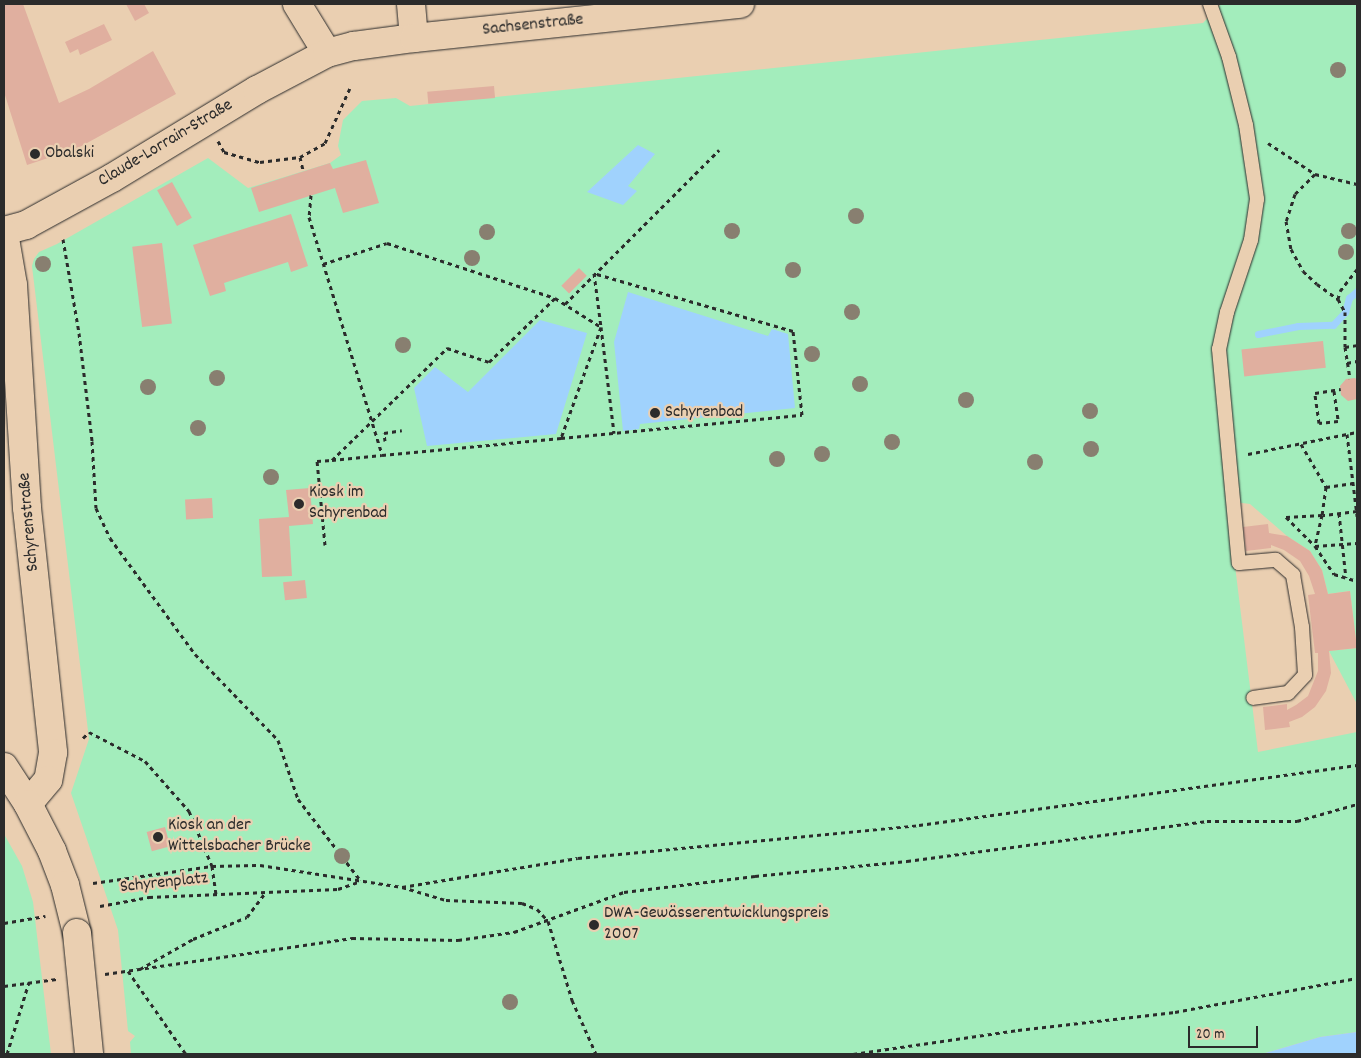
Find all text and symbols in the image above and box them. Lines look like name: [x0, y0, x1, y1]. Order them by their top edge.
street label: Sachsenstraße: [481, 10, 585, 42]
street label: Claude-Lorrain-Straße: [95, 95, 237, 193]
place label: Obalski: [45, 143, 94, 165]
marker: Obalski: [29, 148, 41, 160]
place label: Schyrenbad: [665, 402, 743, 424]
marker: Schyrenbad: [649, 407, 661, 419]
street label: Schyrenstraße: [15, 472, 45, 572]
place label: Kiosk im Schyrenbad: [309, 483, 387, 526]
marker: Kiosk im Schyrenbad: [293, 498, 305, 510]
place label: Kiosk an der Wittelsbacher Brücke: [168, 816, 311, 859]
marker: Kiosk an der Wittelsbacher Brücke: [152, 831, 164, 843]
street label: Schyrenplatz: [119, 869, 209, 899]
place label: DWA-Gewässerentwicklungspreis 2007: [604, 904, 829, 946]
marker: DWA-Gewässerentwicklungspreis 2007: [588, 919, 600, 931]
scale bar: [1191, 1016, 1261, 1048]
text: 20 m: [1196, 1024, 1224, 1046]

